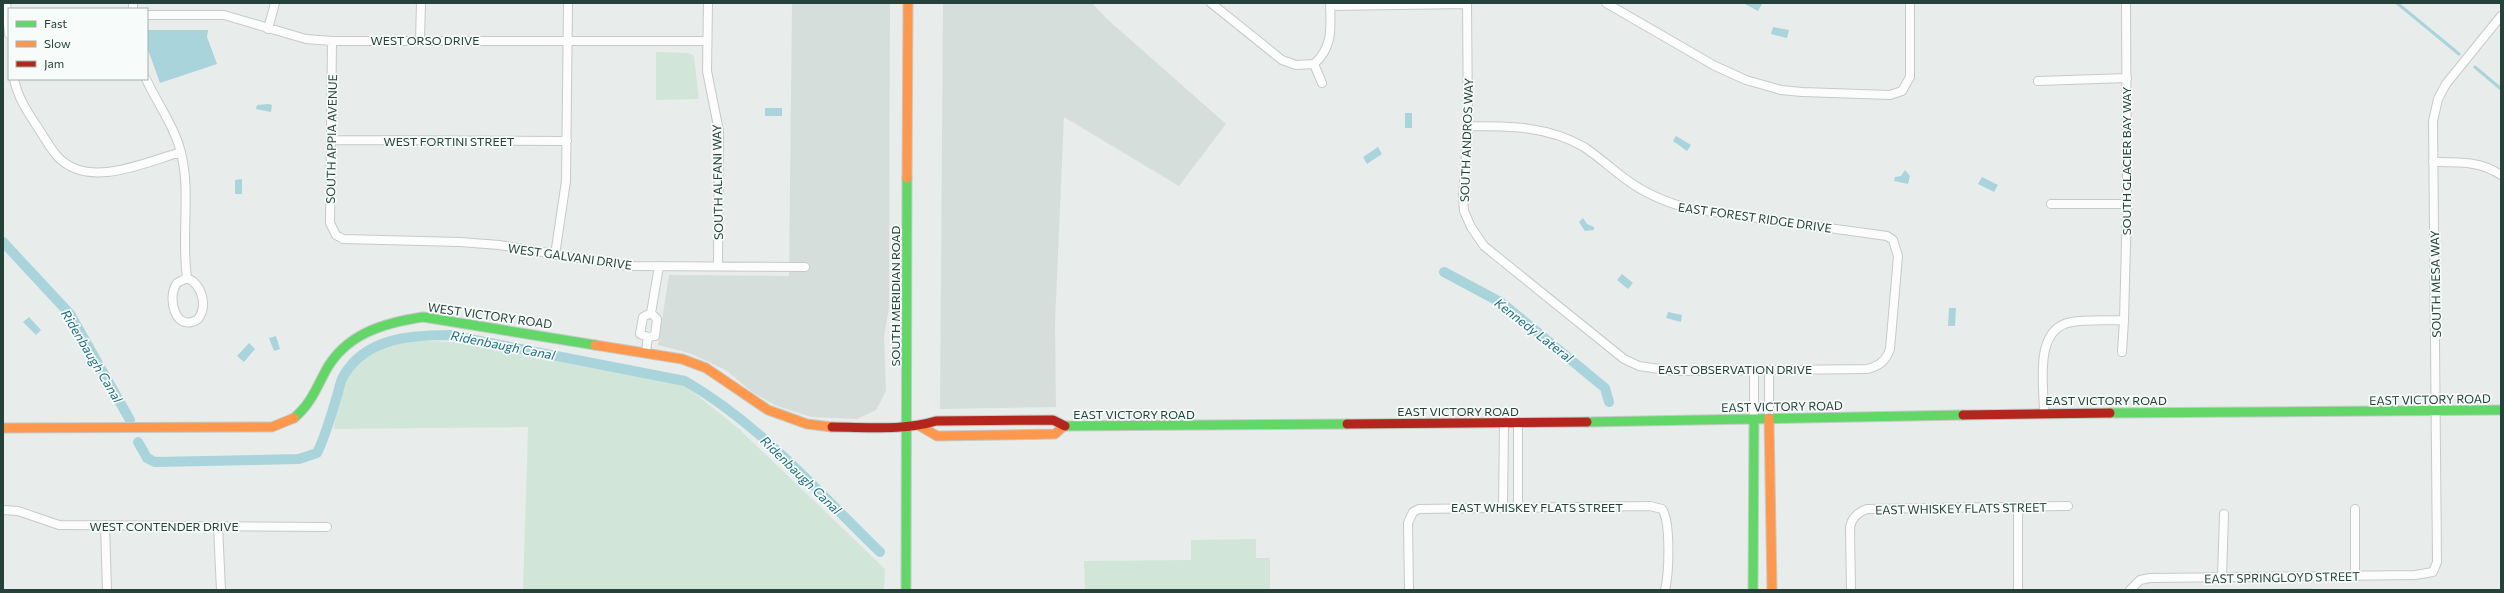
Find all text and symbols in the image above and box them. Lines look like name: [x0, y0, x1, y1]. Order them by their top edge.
legend: [8, 8, 148, 80]
text: Fast: [44, 16, 67, 30]
street label: WEST ORSO DRIVE: [371, 33, 479, 47]
text: Slow: [44, 36, 71, 50]
text: Jam: [44, 56, 64, 71]
street label: SOUTH APPIA AVENUE: [323, 74, 339, 204]
street label: SOUTH ANDROS WAY: [1457, 78, 1475, 202]
street label: SOUTH GLACIER BAY WAY: [2119, 86, 2133, 235]
street label: SOUTH ALFANI WAY: [709, 124, 725, 240]
street label: WEST FORTINI STREET: [383, 134, 515, 148]
street label: EAST FOREST RIDGE DRIVE: [1677, 199, 1833, 235]
street label: SOUTH MERIDIAN ROAD: [888, 225, 902, 366]
street label: SOUTH MESA WAY: [2427, 230, 2443, 338]
street label: WEST GALVANI DRIVE: [507, 240, 633, 272]
water label: Kennedy Lateral: [1492, 294, 1577, 366]
street label: WEST VICTORY ROAD: [427, 299, 553, 331]
water label: Ridenbaugh Canal: [58, 307, 126, 406]
water label: Ridenbaugh Canal: [450, 327, 557, 363]
street label: EAST OBSERVATION DRIVE: [1658, 362, 1812, 376]
street label: EAST VICTORY ROAD: [2369, 391, 2491, 407]
street label: EAST VICTORY ROAD: [2045, 393, 2167, 407]
street label: EAST VICTORY ROAD: [1721, 398, 1843, 414]
street label: EAST VICTORY ROAD: [1397, 404, 1519, 418]
street label: EAST VICTORY ROAD: [1073, 407, 1195, 421]
water label: Ridenbaugh Canal: [757, 432, 845, 518]
street label: EAST WHISKEY FLATS STREET: [1875, 499, 2047, 516]
street label: EAST WHISKEY FLATS STREET: [1451, 500, 1623, 514]
street label: WEST CONTENDER DRIVE: [89, 519, 239, 533]
street label: EAST SPRINGLOYD STREET: [2204, 569, 2360, 585]

